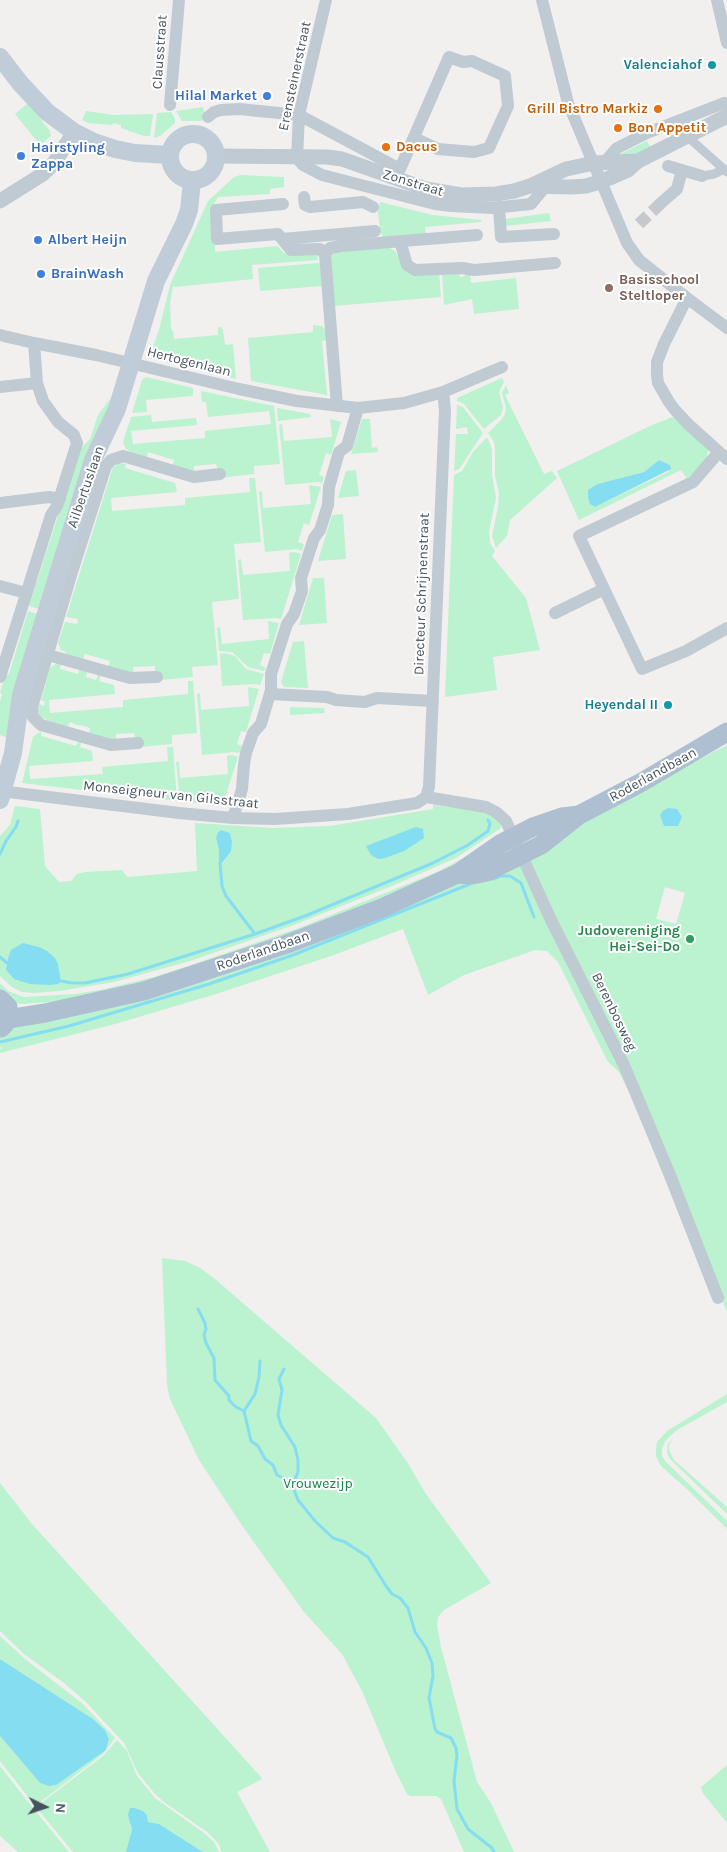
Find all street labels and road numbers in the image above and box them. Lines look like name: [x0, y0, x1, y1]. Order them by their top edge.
street label: Clausstraat: [149, 14, 171, 90]
street label: Erensteinerstraat: [275, 20, 315, 132]
street label: Zonstraat: [381, 166, 445, 200]
street label: Hertogenlaan: [145, 343, 233, 381]
street label: Ailbertuslaan: [64, 444, 108, 530]
street label: Directeur Schrijnenstraat: [411, 513, 433, 675]
street label: Roderlandbaan: [606, 744, 700, 806]
street label: Monseigneur van Gilsstraat: [82, 777, 260, 813]
street label: Roderlandbaan: [214, 927, 312, 975]
street label: Berenbosweg: [588, 970, 640, 1054]

